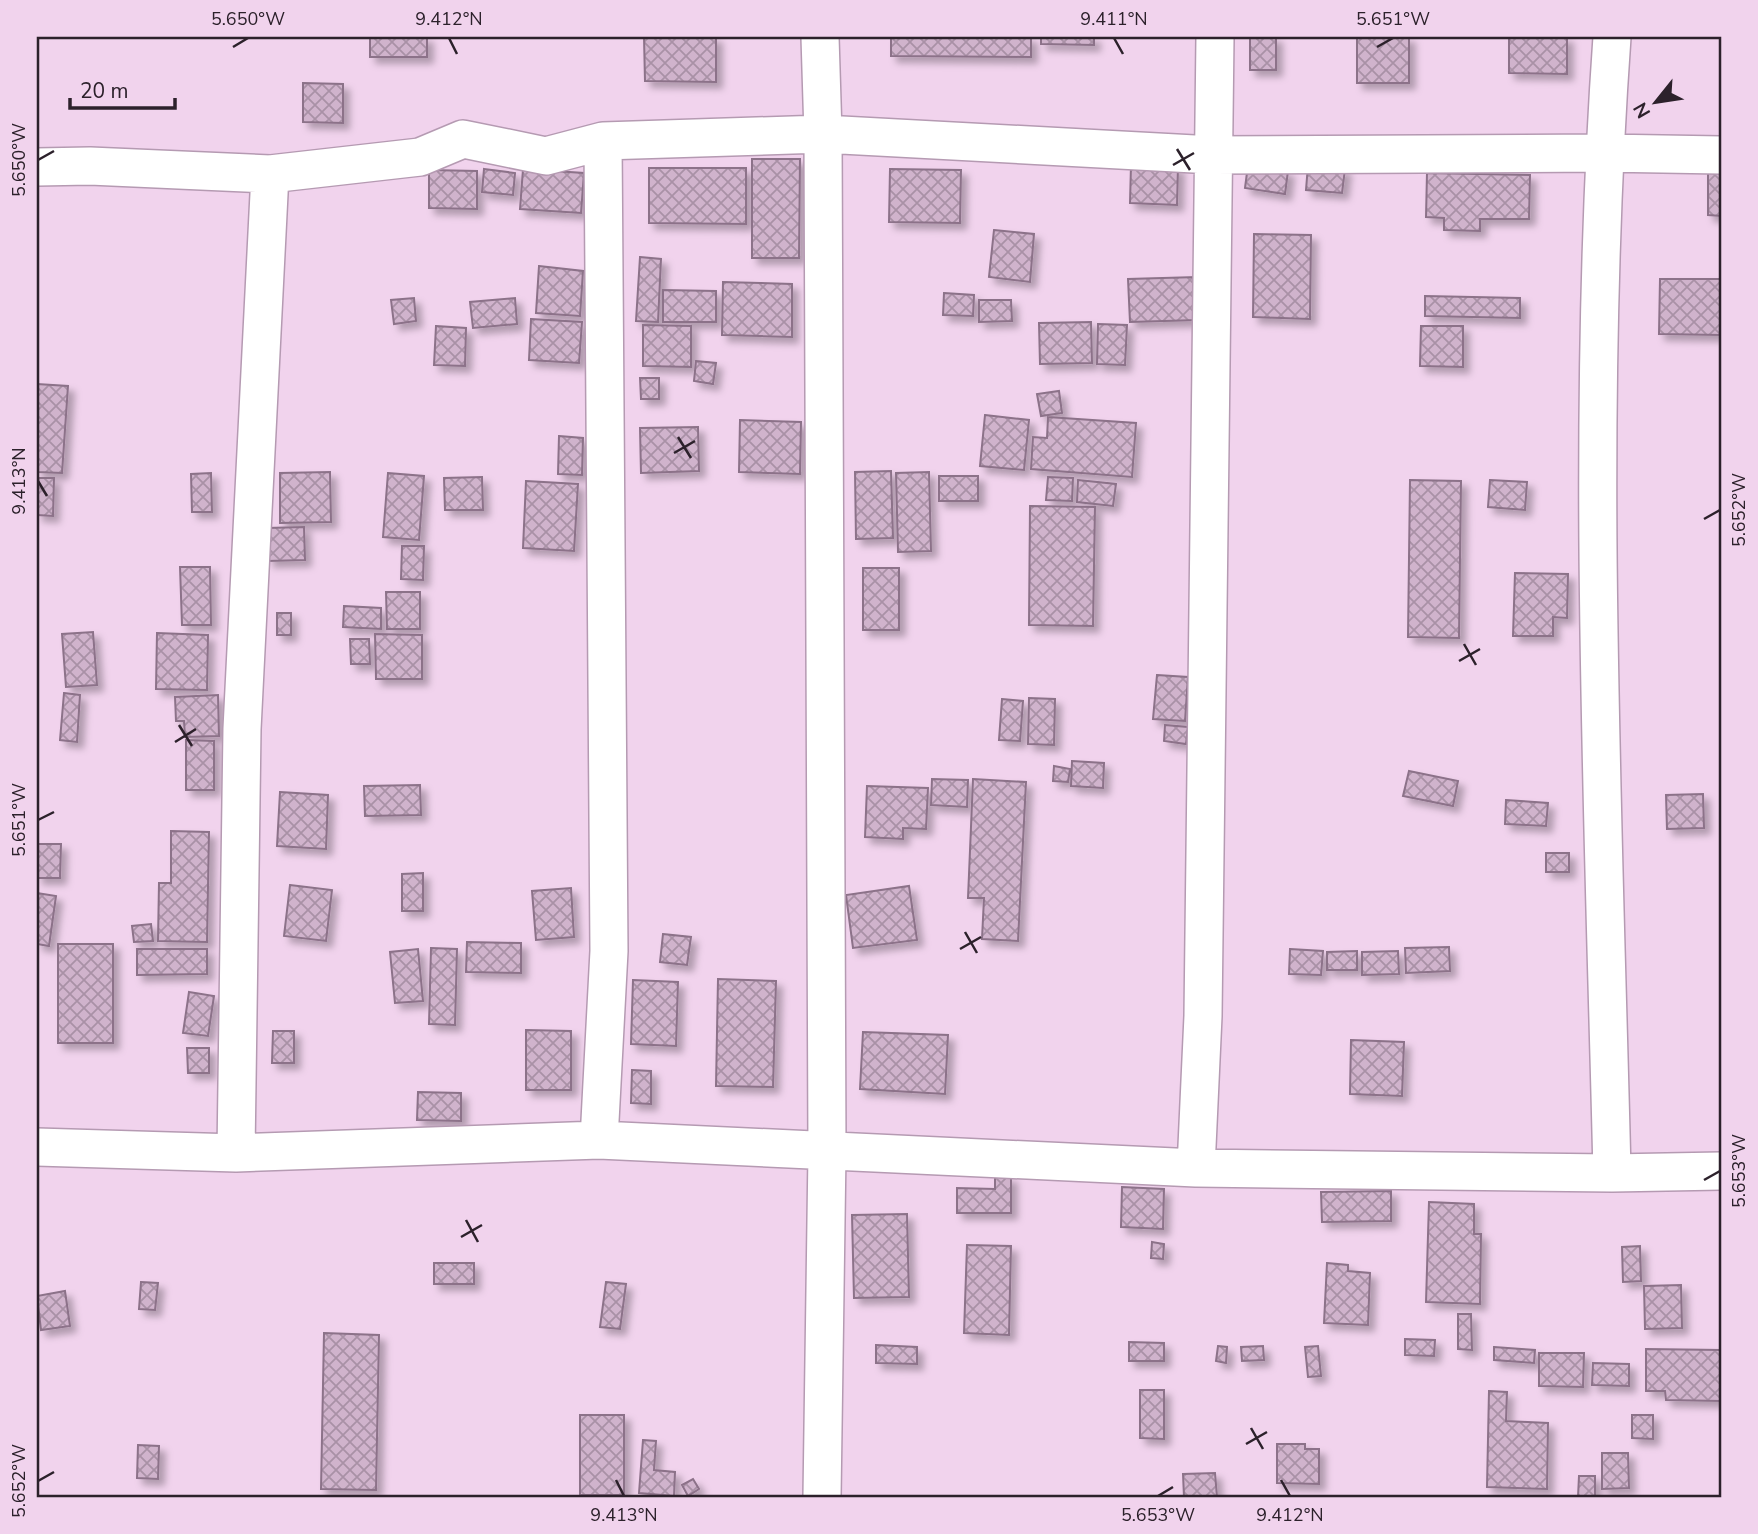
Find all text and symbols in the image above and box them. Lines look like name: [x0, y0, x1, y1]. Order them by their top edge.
text: 5.650°W: [211, 7, 285, 31]
text: 9.412°N: [415, 7, 483, 31]
text: 9.411°N: [1080, 7, 1148, 31]
text: 5.651°W: [1356, 7, 1430, 31]
scale bar: [70, 66, 175, 110]
north arrow: [1622, 66, 1692, 136]
text: 20 m: [80, 77, 129, 105]
text: N: [1627, 97, 1657, 123]
text: 5.650°W: [7, 123, 31, 197]
text: 9.413°N: [7, 447, 31, 515]
text: 5.652°W: [1727, 473, 1751, 547]
text: 5.651°W: [7, 783, 31, 857]
text: 5.653°W: [1727, 1134, 1751, 1208]
text: 5.652°W: [7, 1444, 31, 1518]
text: 9.413°N: [590, 1503, 658, 1527]
text: 5.653°W: [1121, 1503, 1195, 1527]
text: 9.412°N: [1256, 1503, 1324, 1527]

